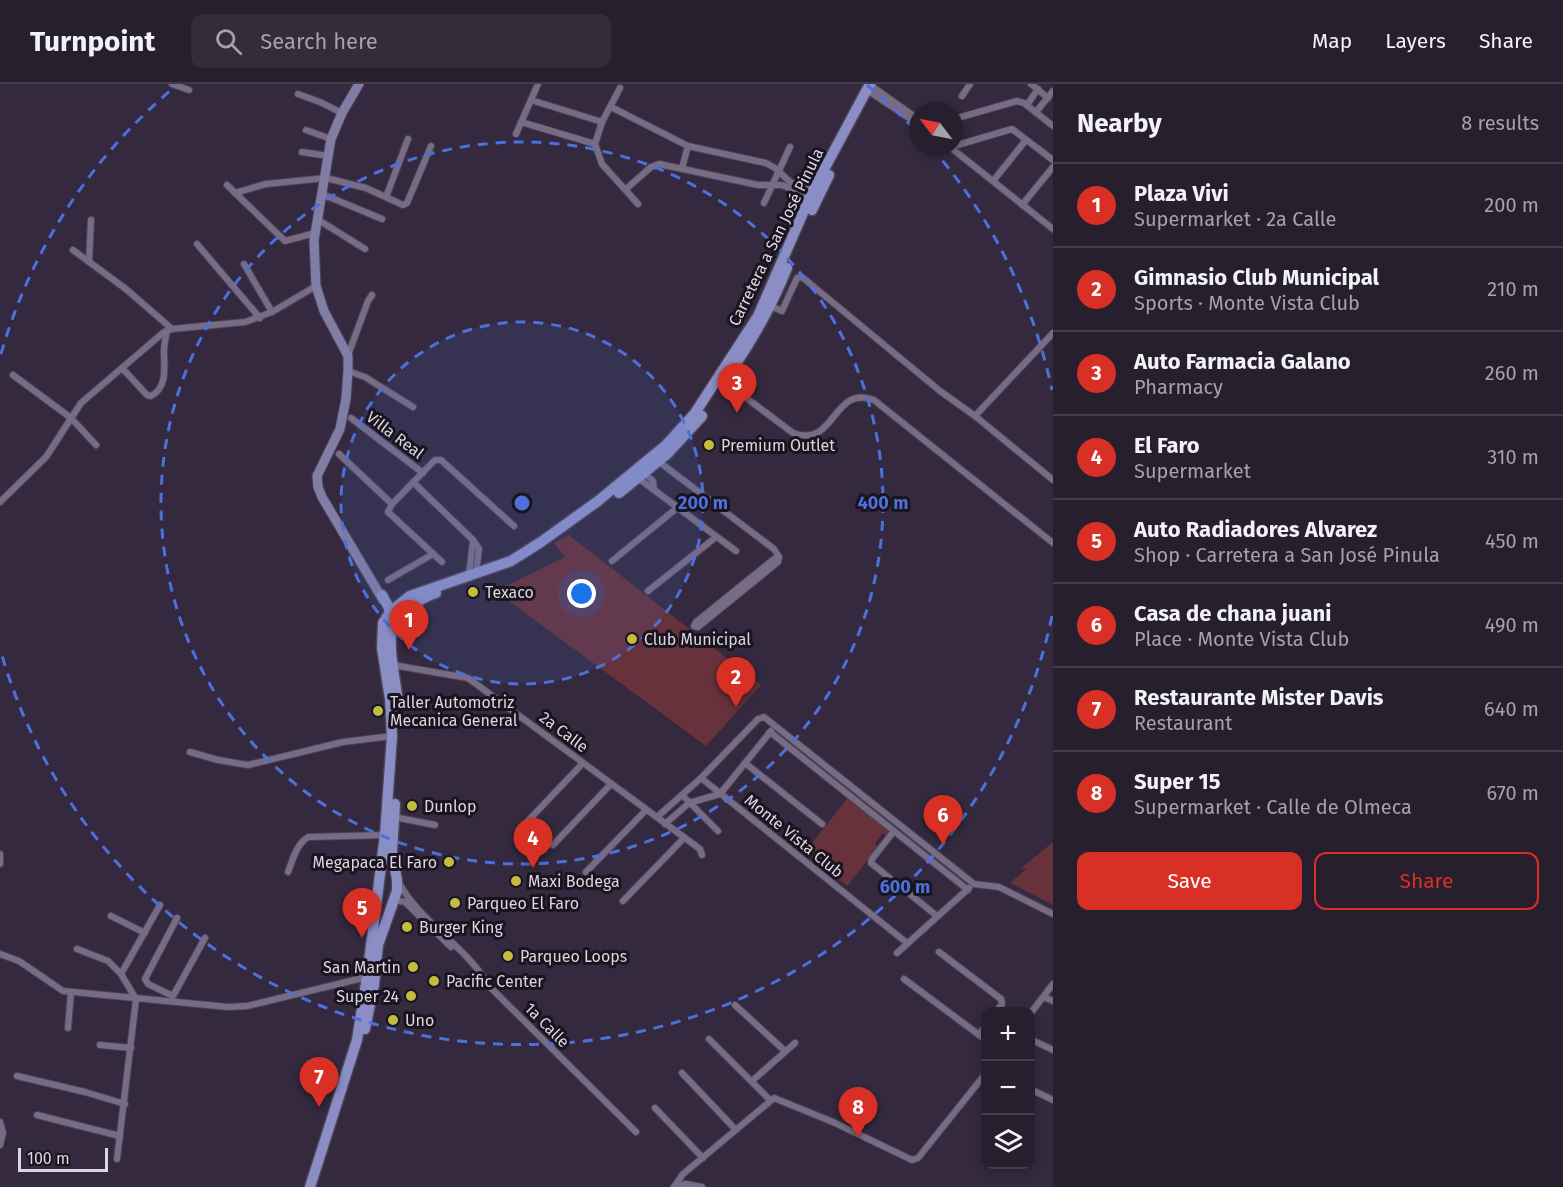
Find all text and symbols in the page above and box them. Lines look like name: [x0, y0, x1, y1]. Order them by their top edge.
search box: [191, 14, 611, 68]
text: Turnpoint: [30, 25, 155, 58]
icon: search: [212, 25, 245, 58]
text: Search here: [260, 28, 378, 55]
text: Map: [1312, 28, 1352, 54]
text: Layers: [1385, 28, 1446, 54]
text: Share: [1479, 28, 1533, 54]
north arrow: [909, 102, 963, 156]
text: Nearby: [1077, 108, 1162, 139]
text: 8 results: [1461, 111, 1539, 135]
street label: Carretera a San José Pinula: [725, 145, 827, 329]
text: Plaza Vivi: [1134, 180, 1229, 207]
text: 1: [1092, 193, 1101, 217]
text: 200 m: [1484, 193, 1539, 217]
text: Supermarket · 2a Calle: [1134, 207, 1336, 231]
text: Gimnasio Club Municipal: [1134, 264, 1379, 291]
text: 2: [1091, 277, 1102, 301]
text: 210 m: [1487, 277, 1539, 301]
text: Sports · Monte Vista Club: [1134, 291, 1360, 315]
text: Auto Farmacia Galano: [1134, 348, 1351, 375]
text: 3: [1091, 361, 1102, 385]
text: 260 m: [1485, 361, 1539, 385]
pin: 3: [718, 364, 756, 413]
text: Pharmacy: [1134, 375, 1223, 399]
street label: Villa Real: [363, 407, 428, 463]
text: El Faro: [1134, 432, 1200, 459]
place label: Premium Outlet: [721, 436, 835, 455]
marker: Premium Outlet: [702, 438, 716, 452]
text: 4: [1091, 445, 1102, 469]
text: 310 m: [1487, 445, 1539, 469]
text: Supermarket: [1134, 459, 1251, 483]
text: 200 m: [678, 492, 728, 514]
text: 400 m: [858, 492, 908, 514]
centre of rings: [512, 493, 532, 513]
text: Auto Radiadores Alvarez: [1134, 516, 1377, 543]
text: 5: [1091, 529, 1102, 553]
text: 450 m: [1485, 529, 1539, 553]
text: Shop · Carretera a San José Pinula: [1134, 543, 1440, 567]
your location: [567, 579, 596, 608]
place label: Texaco: [485, 583, 534, 602]
marker: Texaco: [466, 585, 480, 599]
pin: 1: [390, 600, 428, 650]
text: Casa de chana juani: [1134, 600, 1331, 627]
text: 6: [1091, 613, 1102, 637]
text: 490 m: [1485, 613, 1539, 637]
text: Place · Monte Vista Club: [1134, 627, 1349, 651]
place label: Club Municipal: [644, 630, 751, 649]
marker: Club Municipal: [625, 632, 639, 646]
pin: 2: [716, 658, 756, 707]
text: Restaurante Mister Davis: [1134, 684, 1383, 711]
place label: Taller Automotriz Mecanica General: [390, 693, 518, 730]
text: 7: [1092, 697, 1101, 721]
text: 640 m: [1484, 697, 1539, 721]
marker: Taller Automotriz Mecanica General: [371, 704, 385, 718]
street label: 2a Calle: [536, 708, 592, 756]
text: Restaurant: [1134, 711, 1232, 735]
text: Super 15: [1134, 768, 1220, 795]
text: 8: [1091, 781, 1102, 805]
text: 670 m: [1487, 781, 1539, 805]
street label: Monte Vista Club: [741, 790, 847, 882]
text: Supermarket · Calle de Olmeca: [1134, 795, 1412, 819]
pin: 6: [924, 796, 962, 845]
place label: Dunlop: [424, 797, 476, 816]
marker: Dunlop: [405, 799, 419, 813]
pin: 4: [514, 818, 552, 868]
button: Save: [1077, 852, 1302, 910]
button: Share: [1314, 852, 1539, 910]
place label: Megapaca El Faro: [313, 853, 437, 872]
marker: Megapaca El Faro: [442, 855, 456, 869]
place label: Maxi Bodega: [528, 872, 620, 891]
marker: Maxi Bodega: [509, 874, 523, 888]
text: 600 m: [880, 876, 930, 898]
pin: 5: [342, 888, 382, 938]
place label: Parqueo El Faro: [467, 894, 579, 913]
marker: Parqueo El Faro: [448, 896, 462, 910]
place label: Burger King: [419, 918, 503, 937]
marker: Burger King: [400, 920, 414, 934]
place label: Parqueo Loops: [520, 947, 627, 966]
marker: Parqueo Loops: [501, 949, 515, 963]
place label: San Martin: [323, 958, 401, 977]
marker: San Martin: [406, 960, 420, 974]
place label: Pacific Center: [446, 972, 544, 991]
marker: Pacific Center: [427, 974, 441, 988]
place label: Super 24: [336, 987, 399, 1006]
marker: Super 24: [404, 989, 418, 1003]
street label: 1a Calle: [521, 999, 573, 1051]
map controls: [981, 1007, 1035, 1169]
button: +: [981, 1007, 1035, 1061]
place label: Uno: [405, 1011, 434, 1030]
marker: Uno: [386, 1013, 400, 1027]
pin: 7: [300, 1058, 338, 1107]
button: −: [981, 1061, 1035, 1115]
pin: 8: [838, 1088, 878, 1137]
button: layers: [981, 1115, 1035, 1169]
scale bar: [18, 1145, 108, 1172]
text: 100 m: [27, 1149, 70, 1168]

